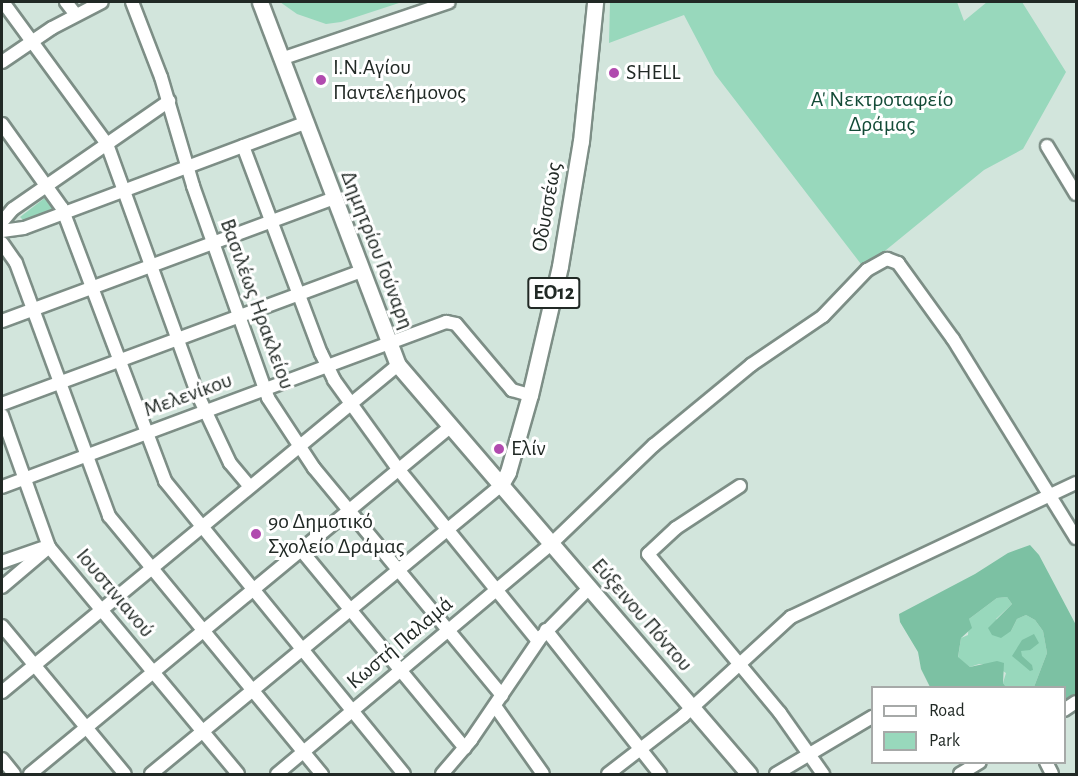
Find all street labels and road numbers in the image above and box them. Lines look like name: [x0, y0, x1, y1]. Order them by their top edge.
street label: Οδυσσέως: [526, 160, 568, 254]
street label: Δημητρίου Γούναρη: [335, 167, 419, 333]
street label: Βασιλέως Ηρακλείου: [214, 215, 300, 393]
road number: ΕΟ12: [527, 275, 581, 311]
street label: Μελενίκου: [140, 367, 236, 423]
street label: Ιουστινιανού: [70, 543, 160, 643]
street label: Εύξεινου Πόντου: [586, 553, 698, 677]
street label: Κωστή Παλαμά: [341, 591, 459, 695]

